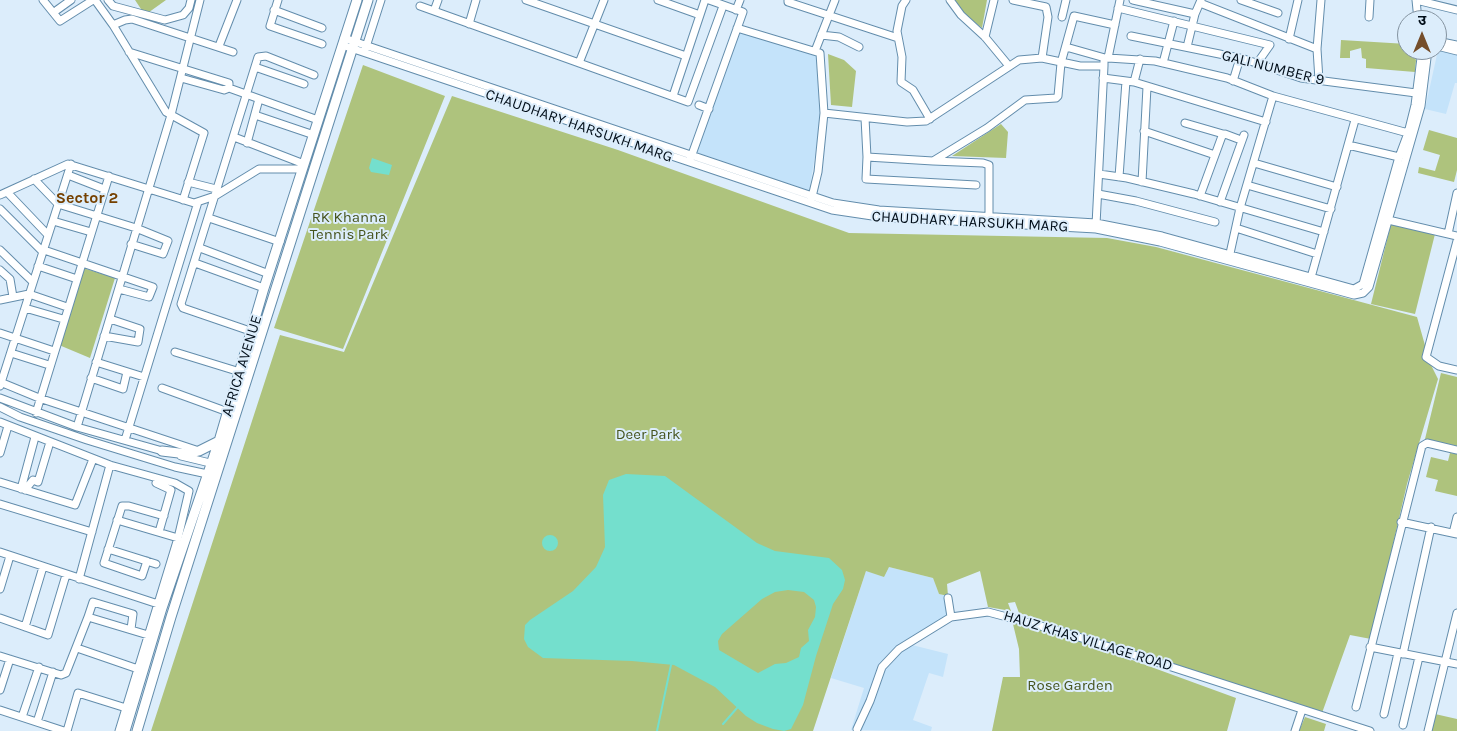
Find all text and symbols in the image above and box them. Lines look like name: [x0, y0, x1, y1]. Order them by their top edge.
north arrow: [1397, 10, 1447, 60]
text: उ: [1418, 12, 1426, 29]
street label: GALI NUMBER 9: [1220, 47, 1326, 89]
street label: CHAUDHARY HARSUKH MARG: [483, 85, 675, 167]
district label: Sector 2: [56, 188, 118, 208]
street label: CHAUDHARY HARSUKH MARG: [871, 208, 1069, 236]
park label: RK Khanna Tennis Park: [310, 209, 388, 244]
street label: AFRICA AVENUE: [218, 313, 266, 419]
park label: Deer Park: [616, 426, 680, 444]
street label: HAUZ KHAS VILLAGE ROAD: [1001, 607, 1175, 675]
park label: Rose Garden: [1027, 677, 1113, 695]

